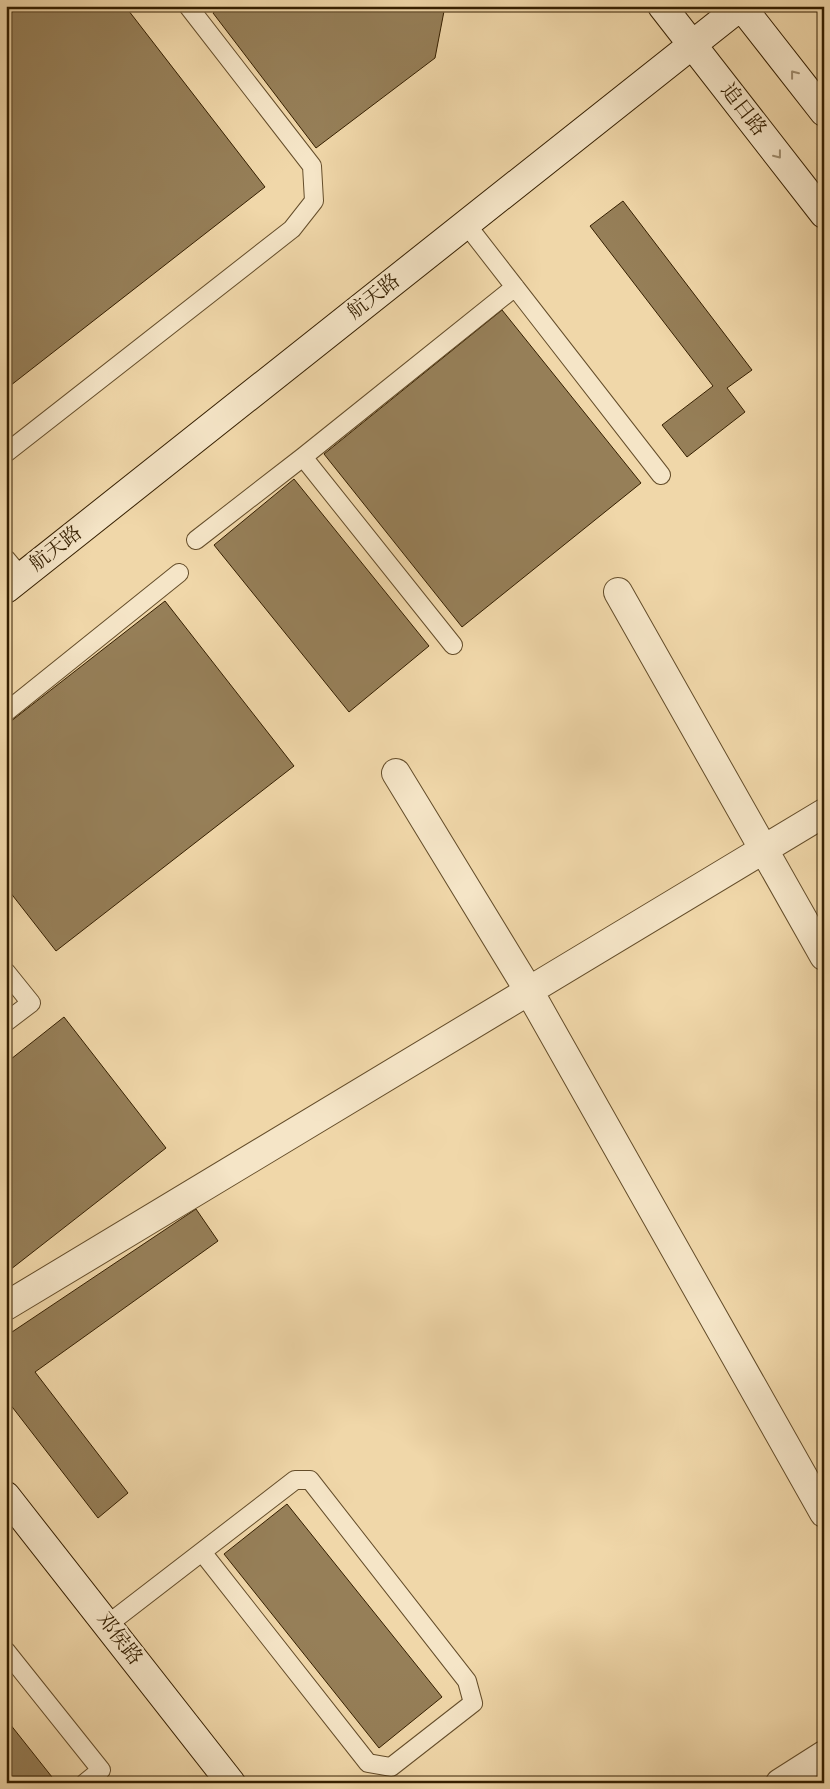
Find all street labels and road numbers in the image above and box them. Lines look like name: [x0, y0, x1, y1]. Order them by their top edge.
street label: 追日路: [715, 79, 771, 141]
street label: 航天路: [343, 269, 405, 325]
street label: 航天路: [25, 521, 87, 577]
street label: 邓侯路: [91, 1608, 147, 1670]

